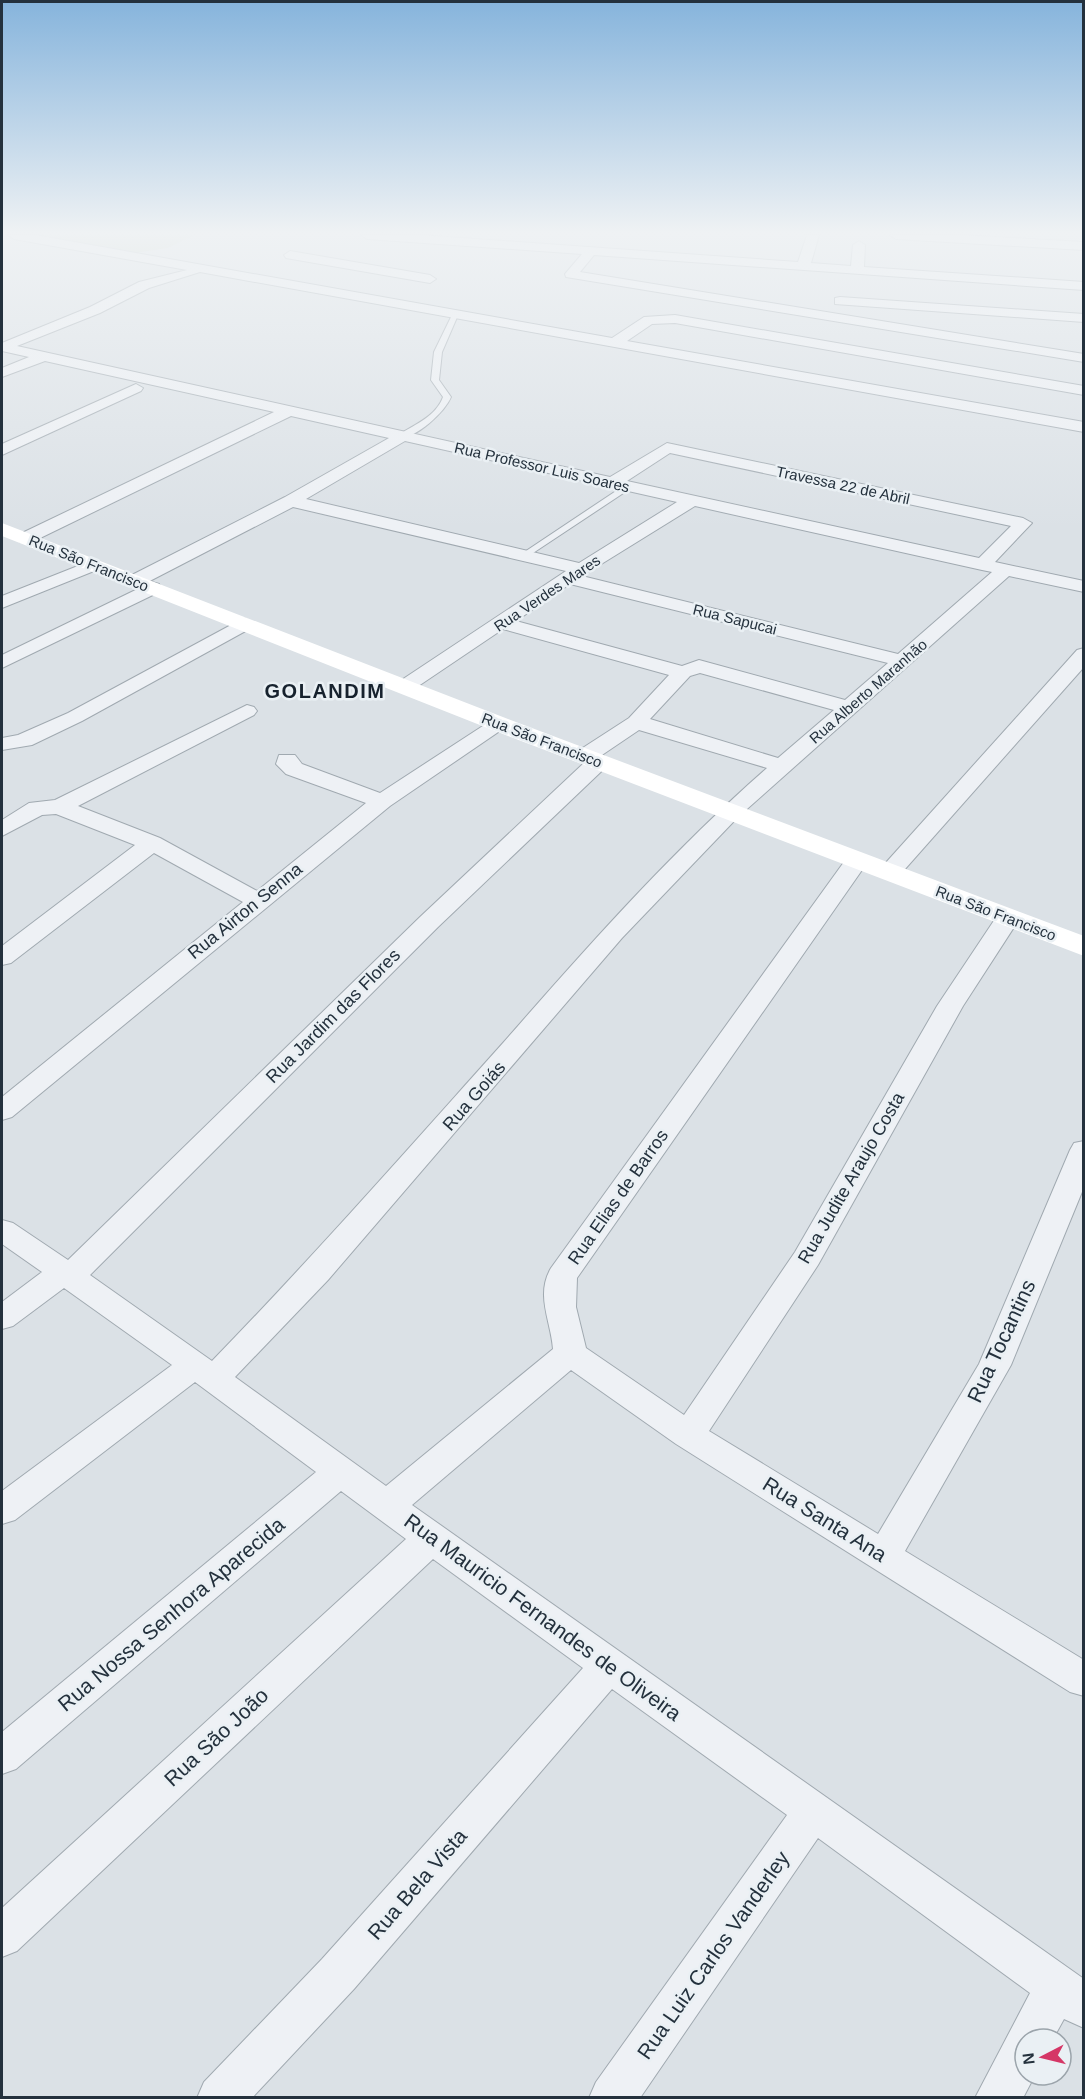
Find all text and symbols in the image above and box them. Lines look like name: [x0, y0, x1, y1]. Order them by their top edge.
street label: Rua Professor Luis Soares: [453, 439, 631, 495]
street label: Travessa 22 de Abril: [775, 463, 911, 507]
street label: Rua São Francisco: [27, 531, 151, 595]
street label: Rua Verdes Mares: [491, 551, 603, 635]
street label: Rua Sapucai: [691, 600, 779, 638]
street label: Rua Alberto Maranhão: [806, 635, 930, 747]
district label: GOLANDIM: [265, 680, 385, 702]
street label: Rua São Francisco: [479, 709, 605, 771]
street label: Rua Airton Senna: [184, 858, 307, 963]
street label: Rua São Francisco: [933, 882, 1059, 944]
street label: Rua Jardim das Flores: [262, 945, 404, 1087]
street label: Rua Goiás: [439, 1057, 509, 1135]
street label: Rua Judite Araujo Costa: [794, 1088, 909, 1267]
street label: Rua Elias de Barros: [564, 1126, 672, 1268]
street label: Rua Tocantins: [963, 1276, 1039, 1406]
street label: Rua Santa Ana: [759, 1472, 891, 1566]
street label: Rua Mauricio Fernandes de Oliveira: [400, 1509, 686, 1725]
street label: Rua Nossa Senhora Aparecida: [53, 1512, 289, 1715]
street label: Rua São João: [159, 1683, 273, 1791]
street label: Rua Bela Vista: [363, 1824, 471, 1944]
street label: Rua Luiz Carlos Vanderley: [632, 1846, 794, 2063]
north arrow: [1013, 2027, 1073, 2087]
text: N: [1019, 2052, 1038, 2066]

